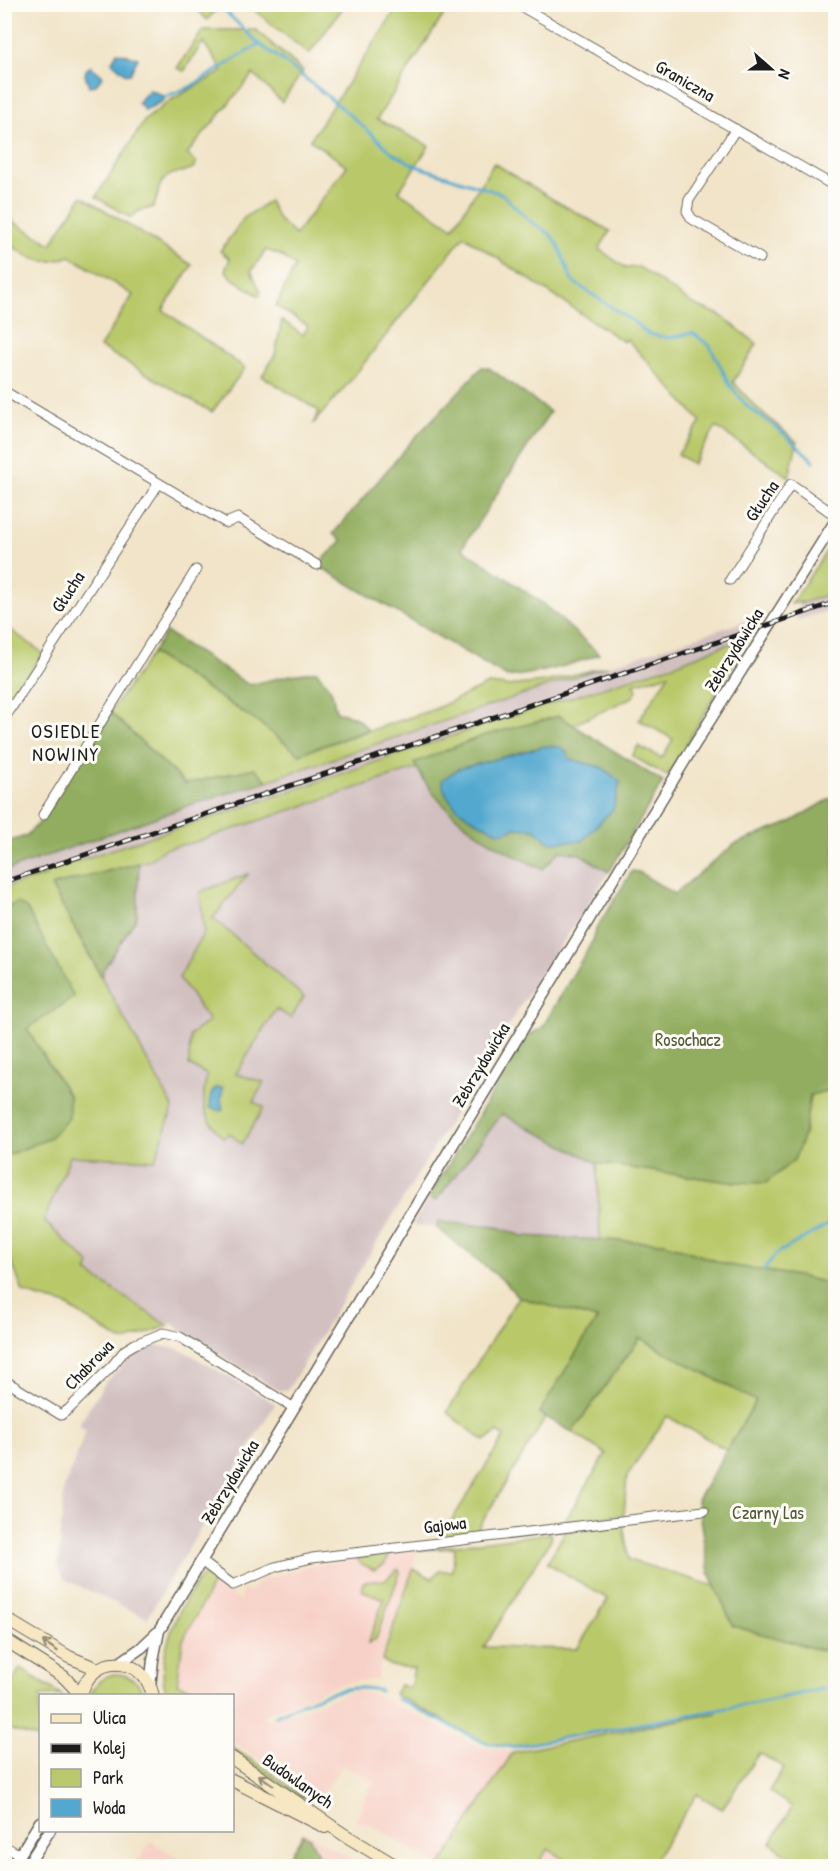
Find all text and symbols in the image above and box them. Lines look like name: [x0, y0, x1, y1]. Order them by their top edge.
north arrow: [741, 39, 801, 99]
street label: Graniczna: [651, 54, 720, 108]
text: N: [773, 66, 797, 83]
street label: Głucha: [739, 475, 784, 526]
street label: Głucha: [45, 566, 90, 617]
street label: Zebrzydowicka: [698, 603, 769, 696]
district label: OSIEDLE NOWINY: [31, 717, 101, 767]
street label: Zebrzydowicka: [446, 1018, 516, 1112]
park label: Rosochacz: [655, 1027, 721, 1052]
street label: Chabrowa: [58, 1334, 119, 1395]
street label: Zebrzydowicka: [195, 1435, 265, 1529]
park label: Czarny Las: [732, 1500, 804, 1525]
street label: Gajowa: [422, 1510, 468, 1540]
one-way arrow: [42, 1639, 59, 1651]
legend: [39, 1694, 234, 1832]
text: Ulica: [93, 1705, 126, 1730]
text: Kolej: [93, 1735, 126, 1760]
street label: Budowlanych: [258, 1747, 339, 1814]
text: Park: [93, 1765, 124, 1790]
one-way arrow: [259, 1774, 275, 1786]
text: Woda: [93, 1795, 125, 1820]

